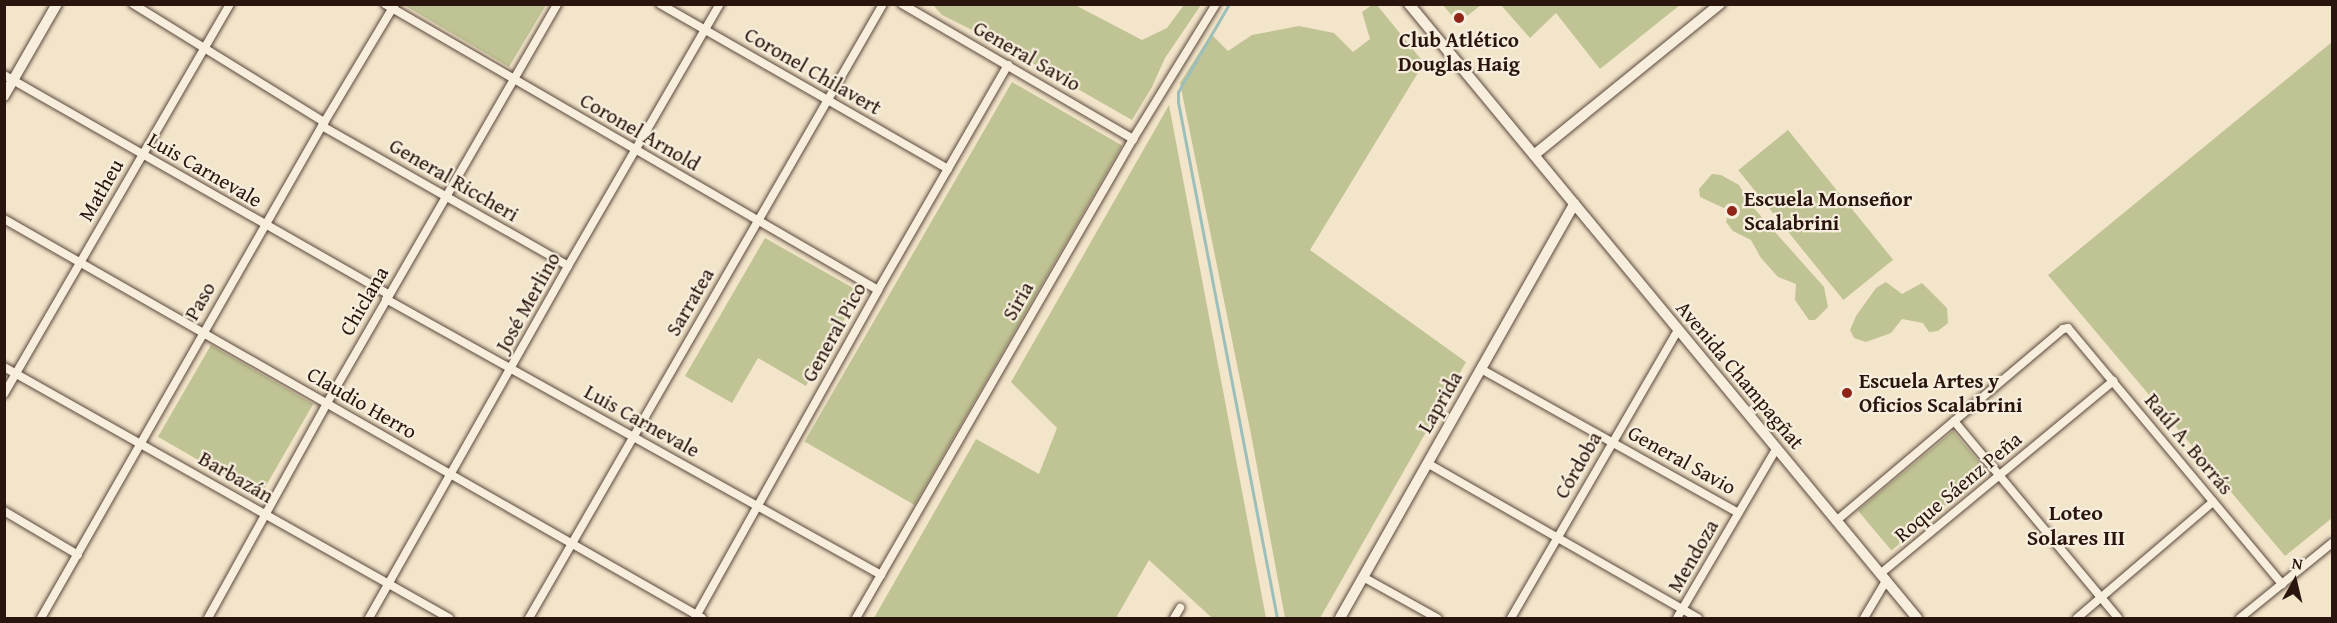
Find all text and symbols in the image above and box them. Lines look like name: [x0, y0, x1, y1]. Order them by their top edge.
marker: Club Atlético Douglas Haig: [1452, 11, 1466, 25]
street label: General Savio: [969, 15, 1085, 97]
street label: Coronel Chilavert: [740, 22, 886, 120]
place label: Club Atlético Douglas Haig: [1398, 27, 1520, 77]
street label: Coronel Arnold: [576, 88, 704, 176]
street label: Luis Carnevale: [143, 127, 267, 213]
street label: General Riccheri: [385, 133, 523, 227]
street label: Matheu: [73, 154, 129, 226]
place label: Escuela Monseñor Scalabrini: [1744, 186, 1912, 236]
marker: Escuela Monseñor Scalabrini: [1725, 204, 1739, 218]
street label: José Merlino: [490, 248, 566, 356]
street label: Chiclana: [334, 262, 394, 340]
street label: Sarratea: [660, 263, 720, 341]
street label: Paso: [179, 277, 221, 325]
street label: Siria: [997, 277, 1039, 325]
street label: General Pico: [796, 278, 872, 386]
street label: Avenida Champagñat: [1671, 296, 1809, 454]
street label: Claudio Herro: [303, 361, 421, 445]
street label: Laprida: [1412, 367, 1468, 437]
place label: Escuela Artes y Oficios Scalabrini: [1859, 368, 2022, 418]
street label: Luis Carnevale: [580, 379, 704, 463]
marker: Escuela Artes y Oficios Scalabrini: [1840, 386, 1854, 400]
street label: Raúl A. Borrás: [2139, 388, 2239, 500]
street label: General Savio: [1624, 420, 1740, 500]
street label: Córdoba: [1549, 427, 1607, 503]
street label: Roque Sáenz Peña: [1889, 427, 2027, 547]
street label: Barbazán: [194, 446, 278, 508]
district label: Loteo Solares III: [2027, 499, 2125, 550]
street label: Mendoza: [1662, 515, 1724, 597]
north arrow: [2265, 551, 2325, 611]
text: N: [2291, 551, 2304, 576]

